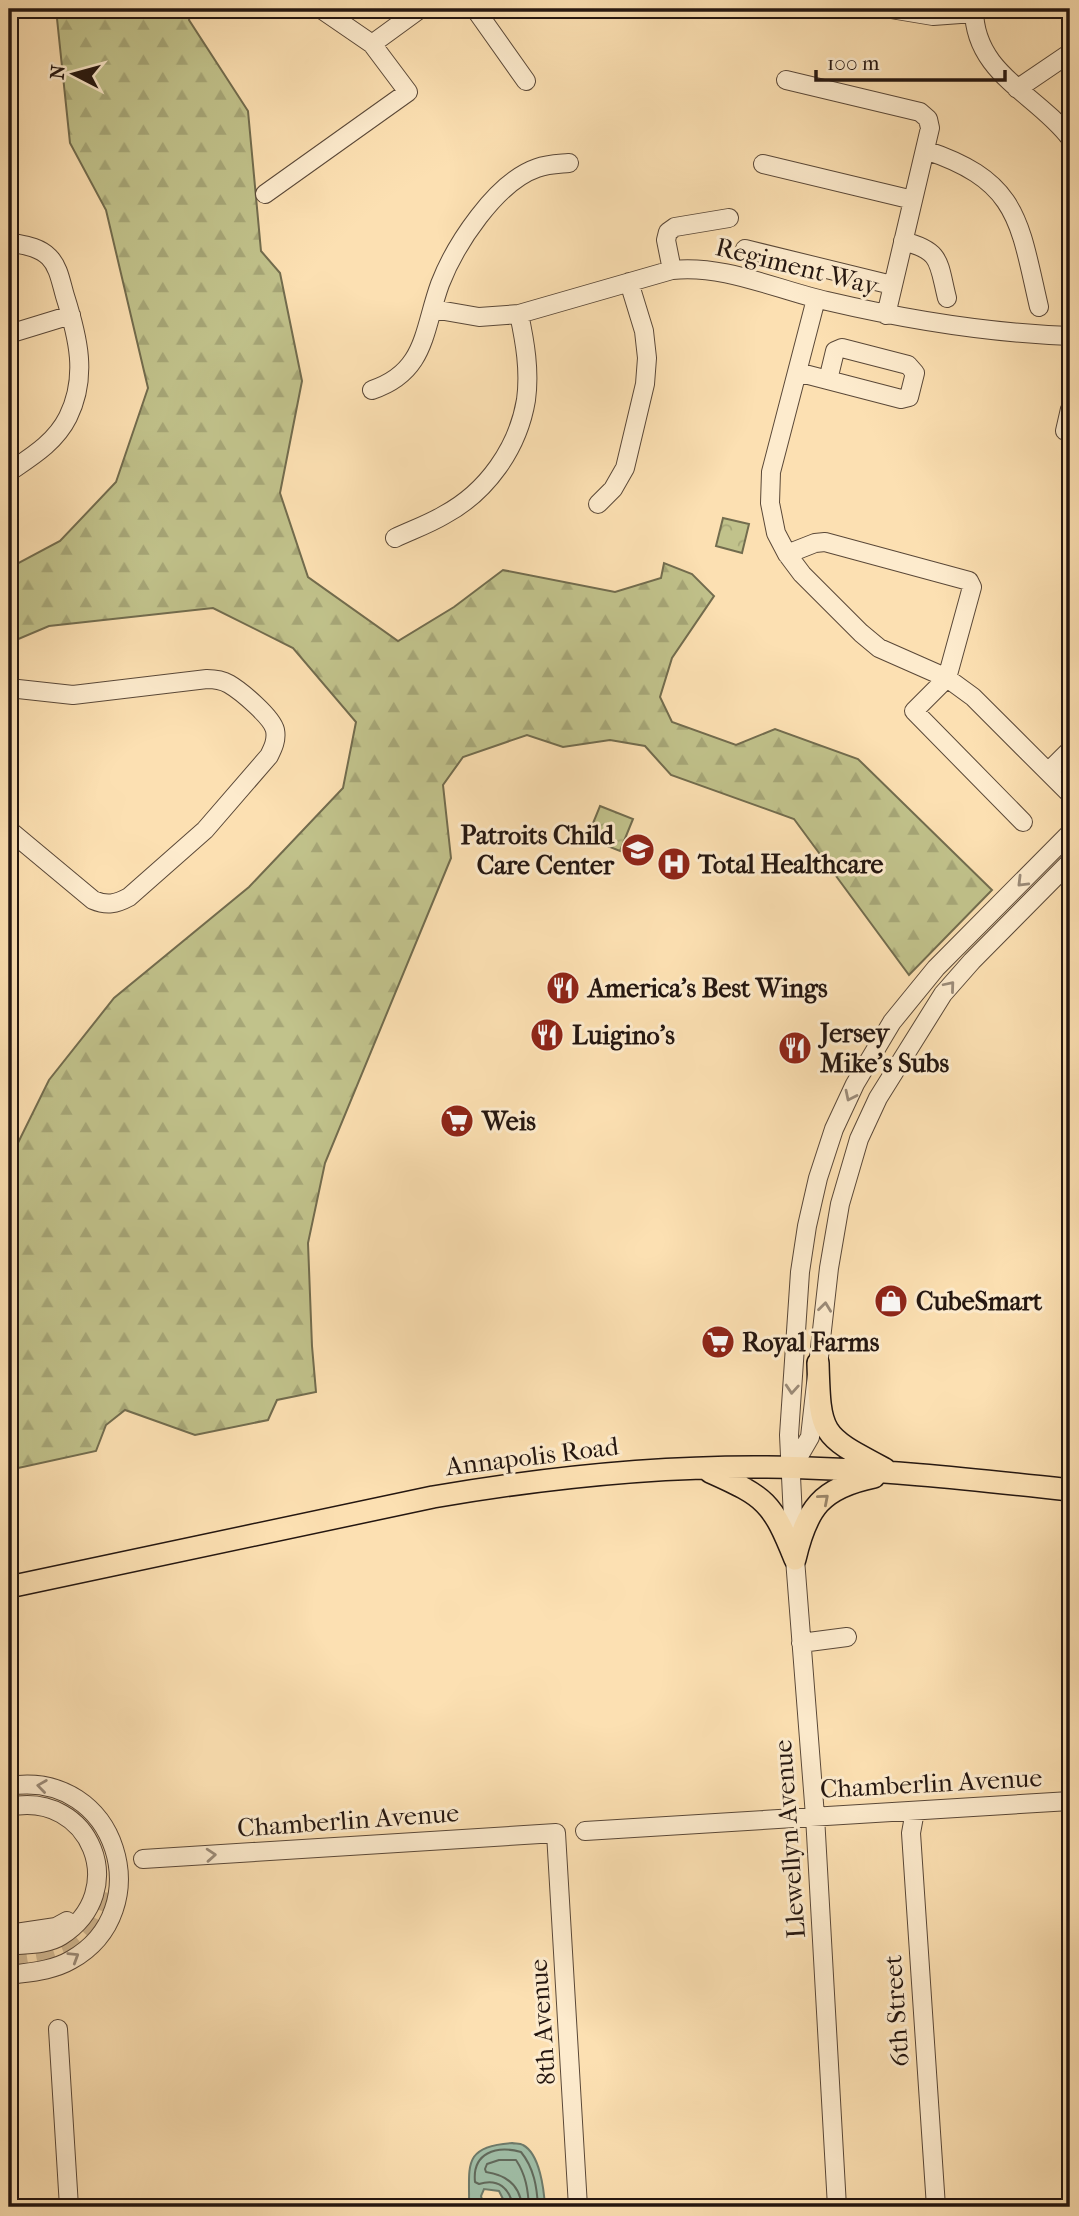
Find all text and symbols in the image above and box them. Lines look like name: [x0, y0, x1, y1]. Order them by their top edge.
north arrow: [38, 38, 108, 108]
scale bar: [816, 38, 1006, 82]
text: 100 m: [827, 51, 880, 75]
text: N: [46, 63, 70, 81]
street label: Regiment Way: [712, 231, 882, 302]
place label: Patroits Child Care Center: [460, 820, 615, 881]
school or university icon: Patroits Child Care Center: [619, 831, 657, 869]
hospital icon: Total Healthcare: [655, 845, 693, 883]
place label: Total Healthcare: [697, 849, 884, 880]
one-way arrow: [1017, 873, 1030, 886]
restaurant icon: America's Best Wings: [544, 969, 582, 1007]
place label: America's Best Wings: [586, 973, 828, 1004]
one-way arrow: [942, 981, 954, 994]
restaurant icon: Luigino's: [528, 1016, 566, 1054]
place label: Jersey Mike's Subs: [817, 1018, 949, 1079]
place label: Luigino's: [572, 1020, 675, 1051]
restaurant icon: Jersey Mike's Subs: [776, 1029, 814, 1067]
one-way arrow: [844, 1089, 858, 1101]
supermarket icon: Weis: [438, 1102, 476, 1140]
place label: Weis: [481, 1106, 536, 1137]
shop icon: CubeSmart: [872, 1282, 910, 1320]
place label: CubeSmart: [916, 1286, 1043, 1317]
one-way arrow: [817, 1301, 832, 1313]
supermarket icon: Royal Farms: [699, 1323, 737, 1361]
place label: Royal Farms: [742, 1327, 880, 1358]
one-way arrow: [785, 1383, 800, 1394]
street label: Annapolis Road: [443, 1430, 621, 1483]
one-way arrow: [816, 1495, 829, 1507]
street label: Llewellyn Avenue: [767, 1738, 812, 1939]
street label: Chamberlin Avenue: [819, 1762, 1043, 1805]
one-way arrow: [36, 1779, 47, 1794]
street label: Chamberlin Avenue: [236, 1797, 460, 1844]
one-way arrow: [205, 1847, 216, 1862]
one-way arrow: [66, 1952, 79, 1965]
street label: 6th Street: [877, 1953, 916, 2068]
street label: 8th Avenue: [523, 1958, 562, 2086]

